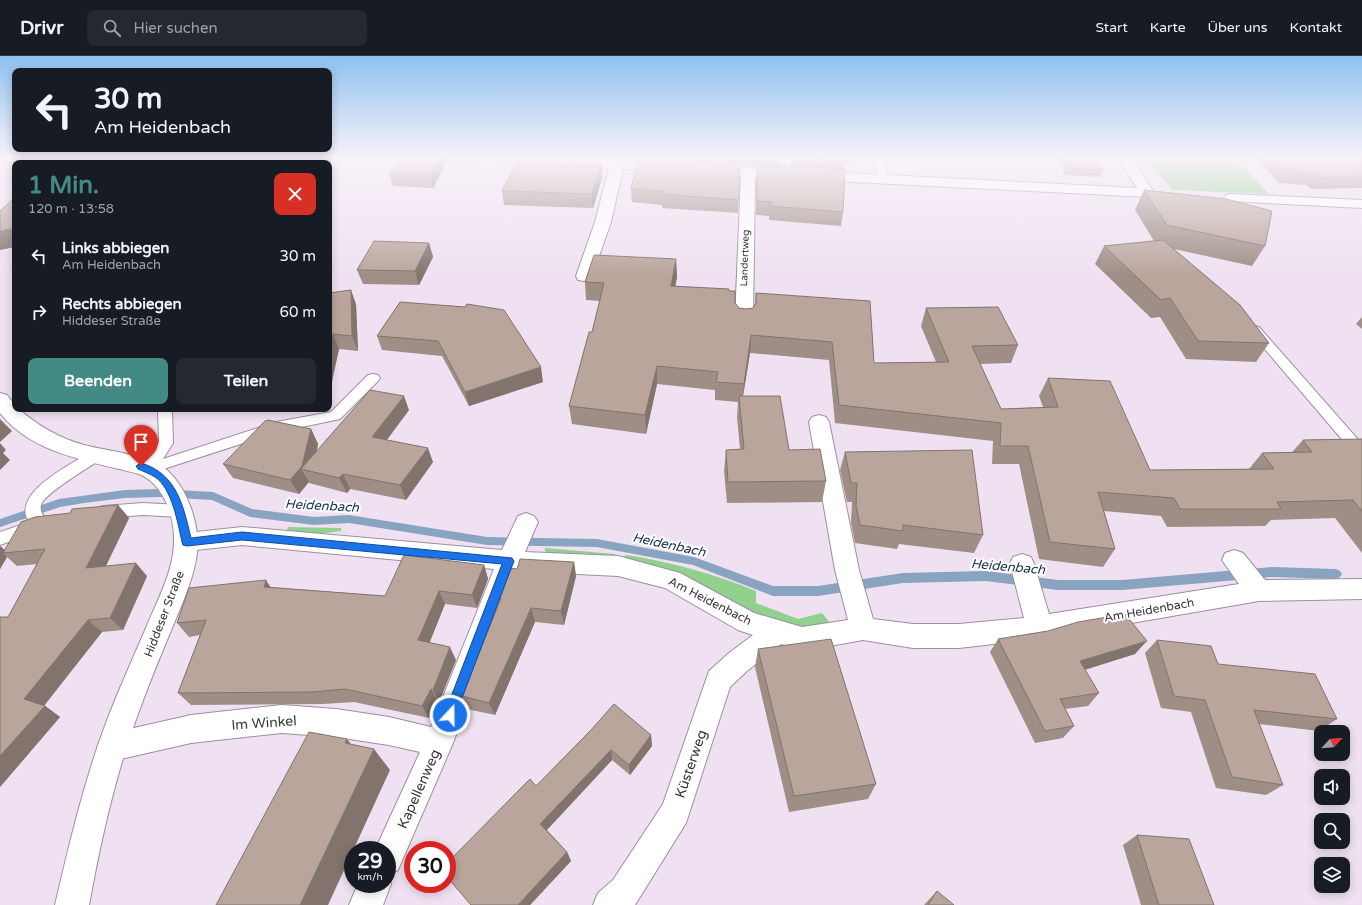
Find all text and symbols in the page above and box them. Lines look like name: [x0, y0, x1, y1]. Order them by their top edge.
search box: [87, 10, 367, 46]
text: Drivr: [20, 17, 63, 39]
icon: search: [101, 17, 123, 39]
text: Hier suchen: [133, 19, 218, 37]
text: Start: [1096, 19, 1128, 36]
text: Karte: [1150, 19, 1186, 36]
text: Über uns: [1208, 19, 1268, 36]
text: Kontakt: [1290, 19, 1342, 36]
text: 30 m: [94, 82, 162, 116]
icon: left: [28, 84, 80, 136]
text: Am Heidenbach: [94, 116, 231, 138]
text: 1 Min.: [28, 171, 99, 200]
button: close: [274, 173, 316, 215]
text: 120 m · 13:58: [28, 201, 114, 217]
street label: Landertweg: [738, 229, 752, 287]
text: Links abbiegen: [62, 239, 169, 257]
icon: left: [28, 245, 50, 267]
text: 30 m: [279, 247, 316, 265]
text: Am Heidenbach: [62, 257, 161, 273]
text: Rechts abbiegen: [62, 295, 182, 313]
icon: right: [28, 301, 50, 323]
text: 60 m: [279, 303, 316, 321]
text: Hiddeser Straße: [62, 313, 161, 329]
button: Beenden: [28, 358, 168, 404]
button: Teilen: [176, 358, 316, 404]
pin: [124, 425, 158, 466]
icon: arrive: [130, 431, 152, 453]
water label: Heidenbach: [285, 496, 360, 516]
water label: Heidenbach: [631, 529, 708, 561]
water label: Heidenbach: [970, 556, 1047, 578]
street label: Hiddeser Straße: [141, 569, 187, 659]
street label: Am Heidenbach: [666, 574, 754, 628]
street label: Am Heidenbach: [1103, 595, 1195, 625]
position arrow: [429, 694, 471, 736]
street label: Im Winkel: [231, 712, 297, 734]
north arrow: [1314, 725, 1350, 761]
map controls: [1314, 725, 1350, 893]
street label: Küsterweg: [671, 728, 711, 800]
street label: Kapellenweg: [394, 747, 444, 831]
button: sound: [1314, 769, 1350, 805]
button: search: [1314, 813, 1350, 849]
speed limit sign: 30: [404, 841, 456, 893]
text: 29: [357, 850, 383, 874]
button: layers: [1314, 857, 1350, 893]
text: km/h: [357, 871, 383, 883]

